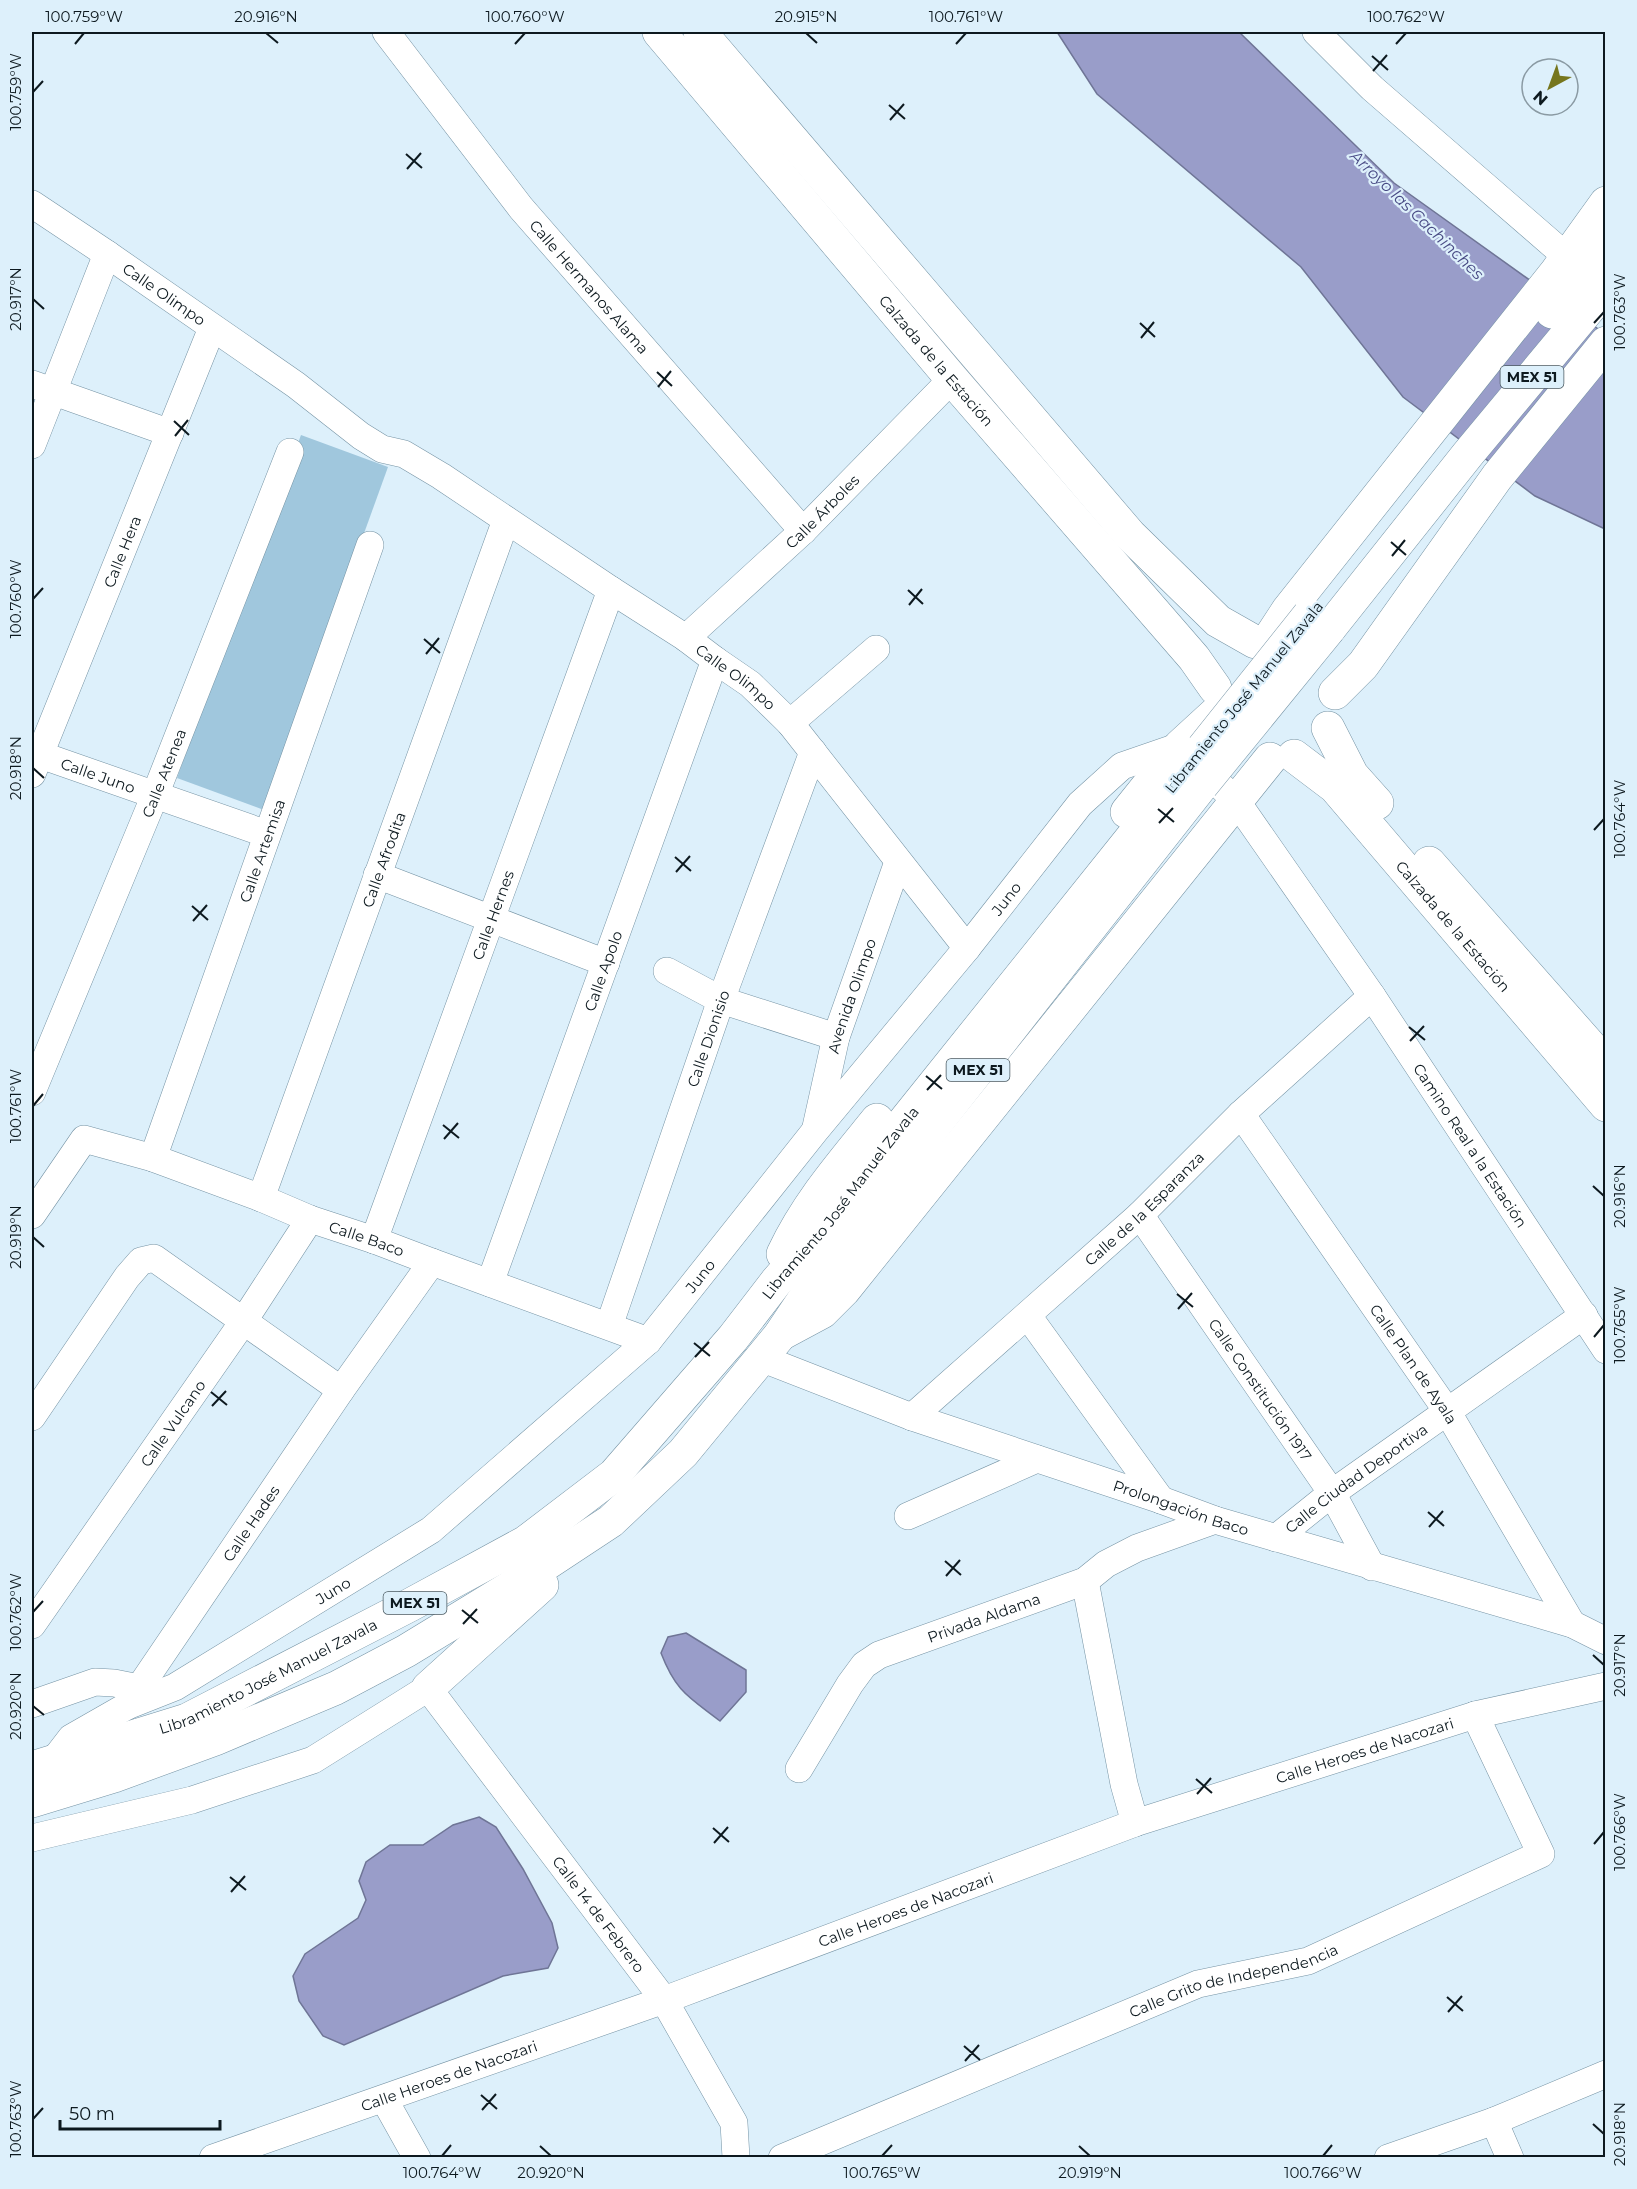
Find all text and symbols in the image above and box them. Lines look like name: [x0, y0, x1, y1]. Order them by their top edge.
text: 100.759°W: [45, 7, 123, 26]
text: 20.916°N: [234, 7, 298, 26]
text: 100.760°W: [485, 7, 565, 26]
text: 20.915°N: [775, 7, 837, 26]
text: 100.761°W: [929, 7, 1004, 26]
text: 100.762°W: [1367, 7, 1445, 26]
text: 100.759°W: [6, 53, 25, 131]
north arrow: [1520, 57, 1580, 117]
text: N: [1529, 87, 1552, 109]
water label: Arroyo las Cachinches: [1346, 146, 1488, 284]
street label: Calle Hermanos Alama: [526, 216, 653, 357]
street label: Calle Olimpo: [119, 258, 210, 329]
text: 20.917°N: [6, 267, 25, 331]
text: 100.763°W: [1610, 273, 1629, 351]
street label: Calzada de la Estación: [875, 291, 998, 430]
road number: MEX 51: [1500, 366, 1564, 388]
street label: Calle Árboles: [781, 470, 863, 552]
street label: Calle Hera: [99, 513, 145, 590]
text: 100.760°W: [6, 559, 25, 639]
street label: Libramiento José Manuel Zavala: [1161, 597, 1327, 797]
street label: Calle Olimpo: [692, 639, 780, 714]
street label: Calle Atenea: [137, 726, 190, 820]
text: 20.918°N: [6, 736, 25, 800]
street label: Calle Juno: [58, 753, 138, 797]
text: 100.764°W: [1610, 779, 1629, 858]
street label: Calle Artemisa: [235, 796, 289, 905]
street label: Calle Afrodita: [357, 809, 409, 910]
street label: Calzada de la Estación: [1392, 856, 1515, 996]
street label: Calle Hernes: [467, 867, 518, 962]
street label: Juno: [986, 878, 1025, 920]
street label: Calle Apolo: [580, 928, 626, 1014]
street label: Avenida Olimpo: [823, 936, 880, 1055]
street label: Calle Dionisio: [682, 987, 733, 1089]
road number: MEX 51: [946, 1059, 1010, 1081]
street label: Camino Real a la Estación: [1409, 1059, 1532, 1231]
text: 100.761°W: [6, 1068, 25, 1143]
street label: Libramiento José Manuel Zavala: [757, 1102, 922, 1303]
street label: Calle de la Esparanza: [1080, 1147, 1208, 1269]
text: 20.916°N: [1610, 1164, 1629, 1228]
text: 20.919°N: [6, 1205, 25, 1269]
street label: Calle Baco: [327, 1216, 407, 1260]
street label: Juno: [680, 1255, 719, 1297]
text: 100.765°W: [1610, 1286, 1629, 1364]
street label: Calle Plan de Ayala: [1366, 1300, 1462, 1427]
street label: Calle Constitución 1917: [1205, 1315, 1316, 1464]
street label: Calle Vulcano: [136, 1376, 209, 1470]
street label: Calle Ciudad Deportiva: [1281, 1419, 1431, 1537]
street label: Prolongación Baco: [1111, 1475, 1251, 1539]
street label: Calle Hades: [218, 1481, 283, 1565]
street label: Juno: [311, 1572, 354, 1608]
text: 100.762°W: [6, 1573, 25, 1651]
street label: Privada Aldama: [925, 1588, 1043, 1646]
road number: MEX 51: [384, 1592, 446, 1614]
street label: Libramiento José Manuel Zavala: [156, 1614, 380, 1738]
text: 20.917°N: [1610, 1633, 1629, 1697]
text: 20.920°N: [6, 1672, 25, 1740]
street label: Calle Heroes de Nacozari: [1273, 1713, 1456, 1787]
text: 100.766°W: [1610, 1793, 1629, 1871]
street label: Calle 14 de Febrero: [549, 1852, 649, 1976]
street label: Calle Heroes de Nacozari: [815, 1868, 996, 1951]
street label: Calle Grito de Independencia: [1126, 1939, 1341, 2021]
street label: Calle Heroes de Nacozari: [358, 2036, 540, 2115]
text: 100.763°W: [6, 2080, 25, 2158]
scale bar: [60, 2093, 220, 2131]
text: 20.918°N: [1610, 2102, 1629, 2166]
text: 50 m: [69, 2103, 115, 2125]
text: 100.764°W: [403, 2163, 482, 2182]
text: 20.920°N: [517, 2163, 585, 2182]
text: 100.765°W: [843, 2163, 921, 2182]
text: 20.919°N: [1058, 2163, 1122, 2182]
text: 100.766°W: [1284, 2163, 1362, 2182]

